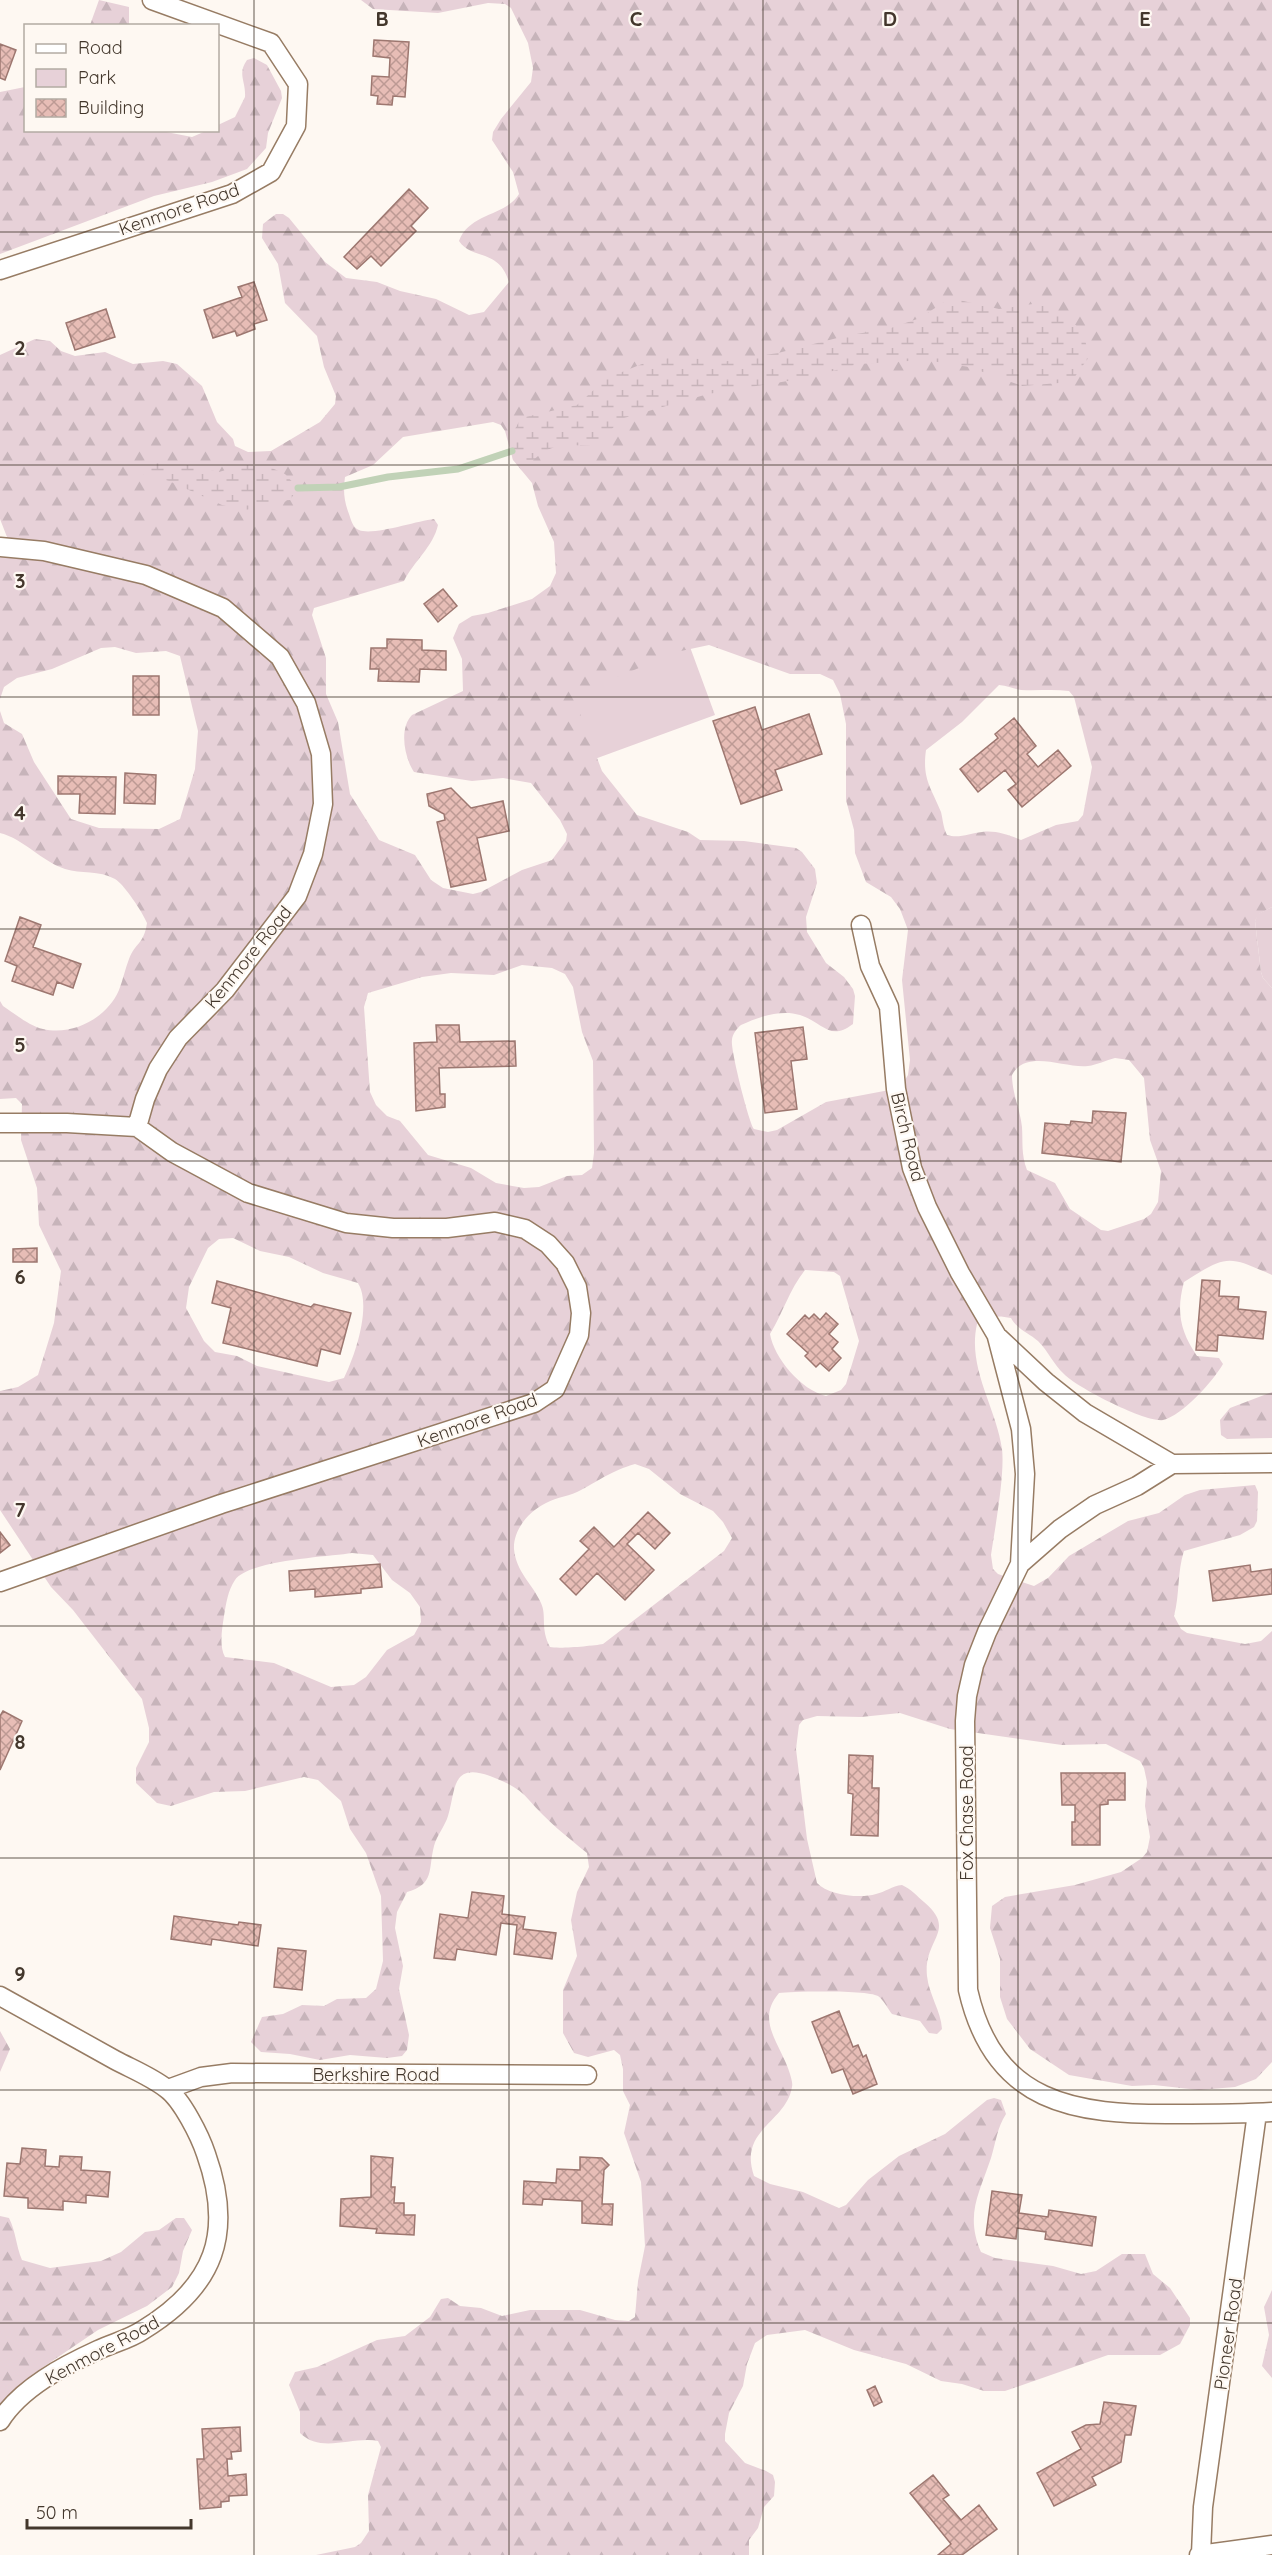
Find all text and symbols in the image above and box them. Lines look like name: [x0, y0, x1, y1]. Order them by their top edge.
text: B: [375, 6, 389, 31]
text: C: [630, 6, 643, 31]
text: D: [883, 6, 897, 31]
text: E: [1139, 6, 1151, 31]
legend: [24, 24, 219, 132]
text: Road: [78, 36, 123, 59]
text: Park: [78, 66, 116, 89]
text: Building: [78, 96, 144, 119]
street label: Kenmore Road: [116, 178, 242, 240]
text: 2: [14, 335, 26, 360]
text: 3: [15, 568, 25, 593]
text: 4: [14, 800, 26, 825]
street label: Kenmore Road: [199, 901, 297, 1013]
text: 5: [14, 1032, 26, 1057]
street label: Birch Road: [886, 1090, 930, 1184]
text: 6: [14, 1264, 26, 1289]
street label: Kenmore Road: [414, 1388, 540, 1452]
text: 7: [15, 1497, 26, 1522]
text: 8: [15, 1729, 26, 1754]
street label: Fox Chase Road: [955, 1745, 978, 1881]
text: 9: [14, 1961, 26, 1986]
street label: Berkshire Road: [312, 2063, 440, 2086]
street label: Pioneer Road: [1209, 2277, 1247, 2391]
street label: Kenmore Road: [41, 2310, 163, 2390]
scale bar: [27, 2492, 190, 2530]
text: 50 m: [36, 2501, 78, 2524]

